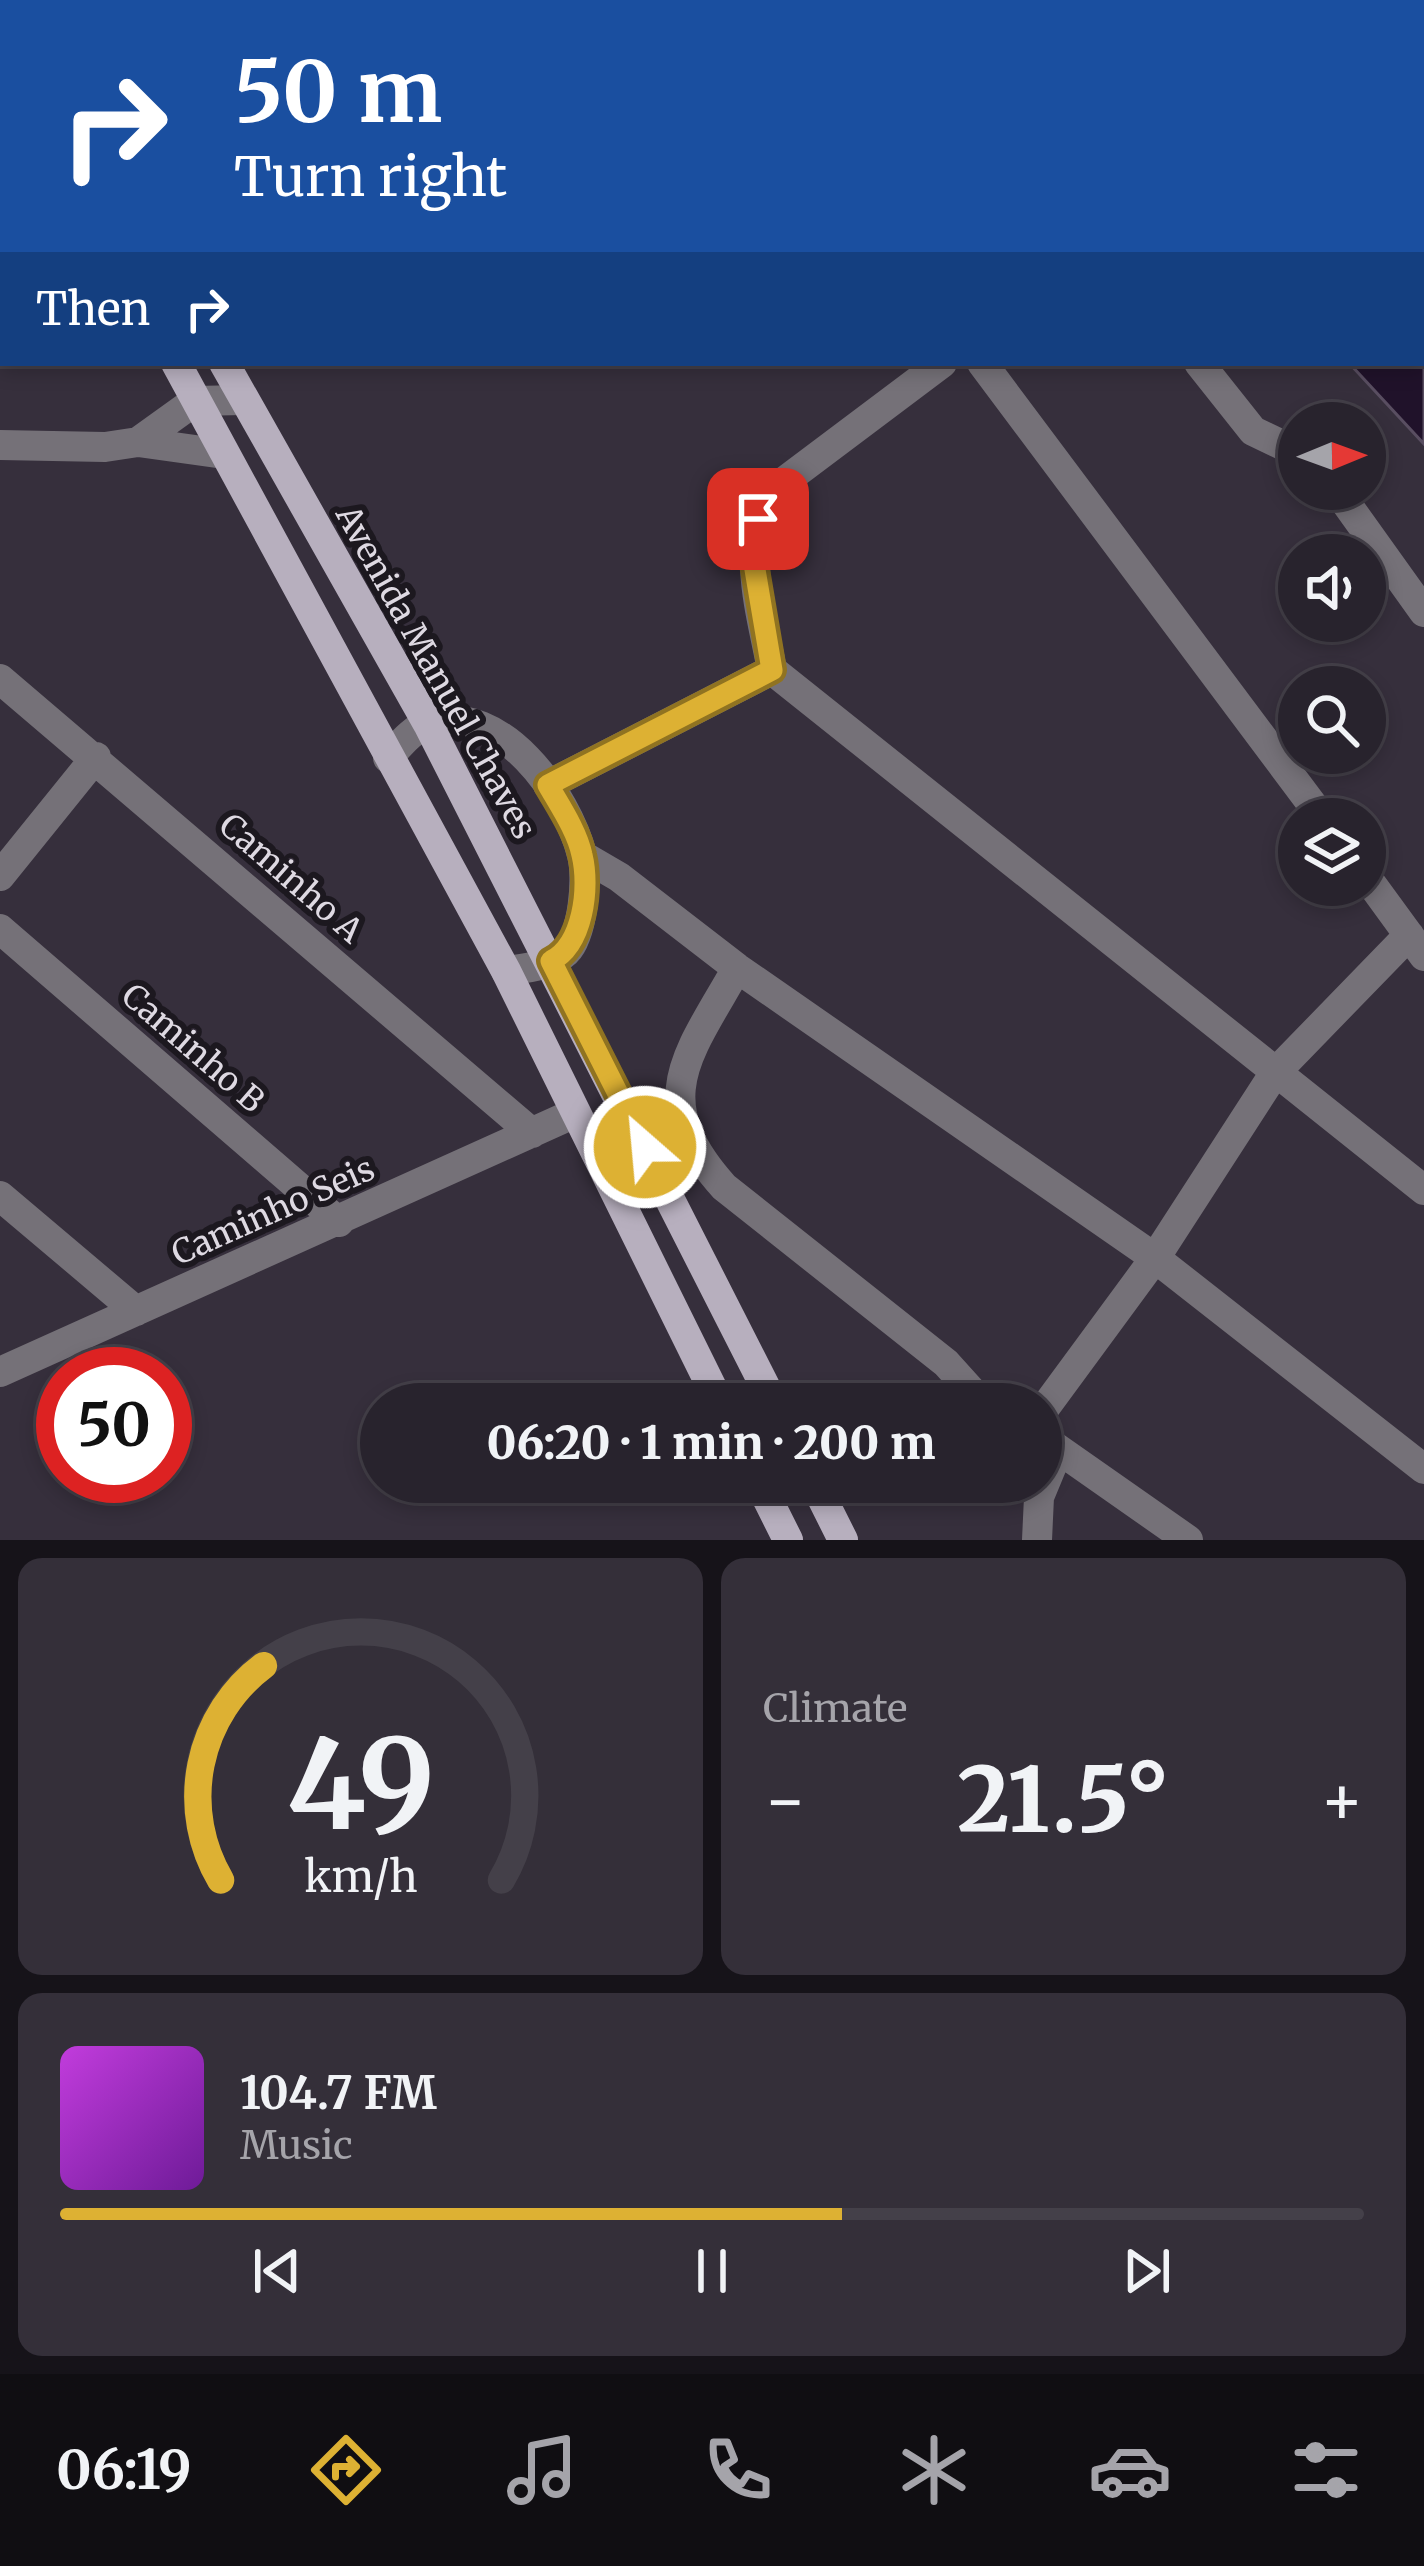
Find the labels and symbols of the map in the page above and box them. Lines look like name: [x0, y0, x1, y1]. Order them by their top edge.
north arrow: [1278, 402, 1386, 510]
pin: [707, 468, 809, 570]
street label: Avenida Manuel Chaves: [327, 497, 545, 846]
street label: Caminho A: [211, 805, 372, 952]
street label: Caminho B: [113, 975, 273, 1121]
position arrow: [582, 1084, 708, 1210]
street label: Caminho Seis: [165, 1148, 381, 1274]
speed limit sign: 50: [36, 1347, 192, 1503]

